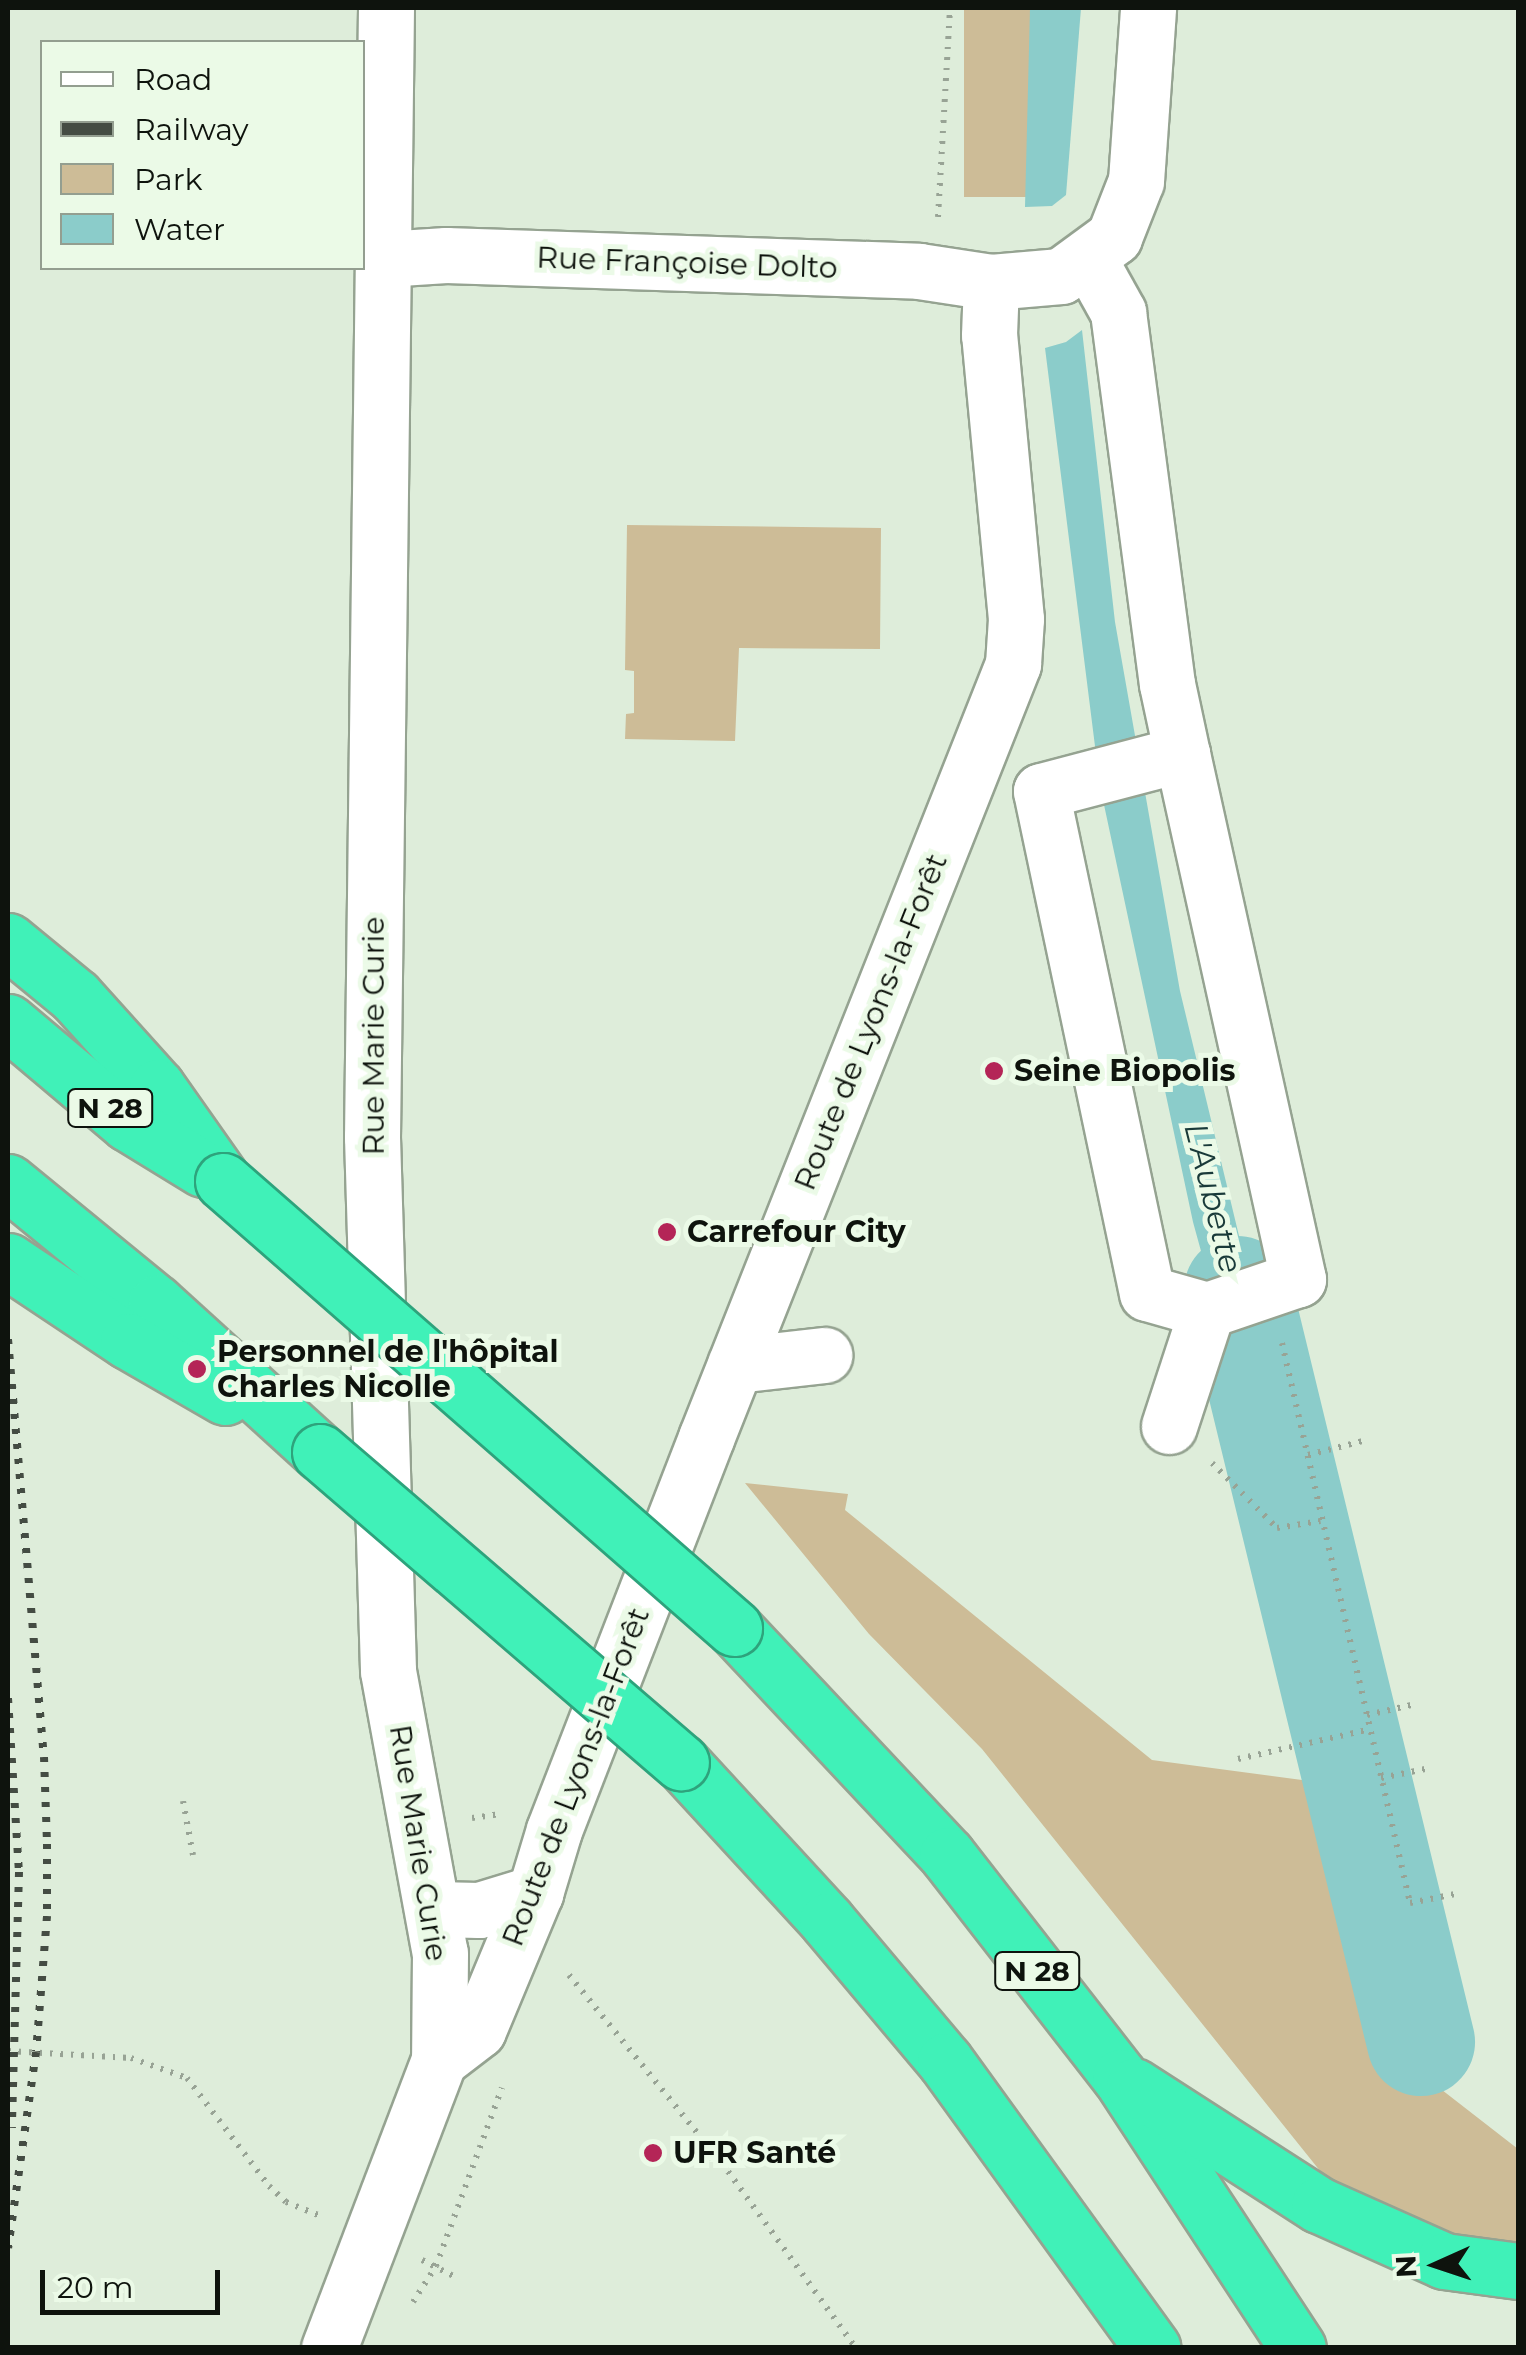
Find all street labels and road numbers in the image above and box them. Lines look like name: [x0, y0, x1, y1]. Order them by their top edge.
street label: Rue Françoise Dolto: [536, 240, 838, 286]
street label: Route de Lyons-la-Forêt: [787, 849, 955, 1195]
street label: Rue Marie Curie: [356, 917, 392, 1155]
road number: N 28: [65, 1085, 155, 1131]
street label: Route de Lyons-la-Forêt: [495, 1603, 657, 1951]
street label: Rue Marie Curie: [382, 1722, 454, 1964]
road number: N 28: [992, 1948, 1082, 1994]

